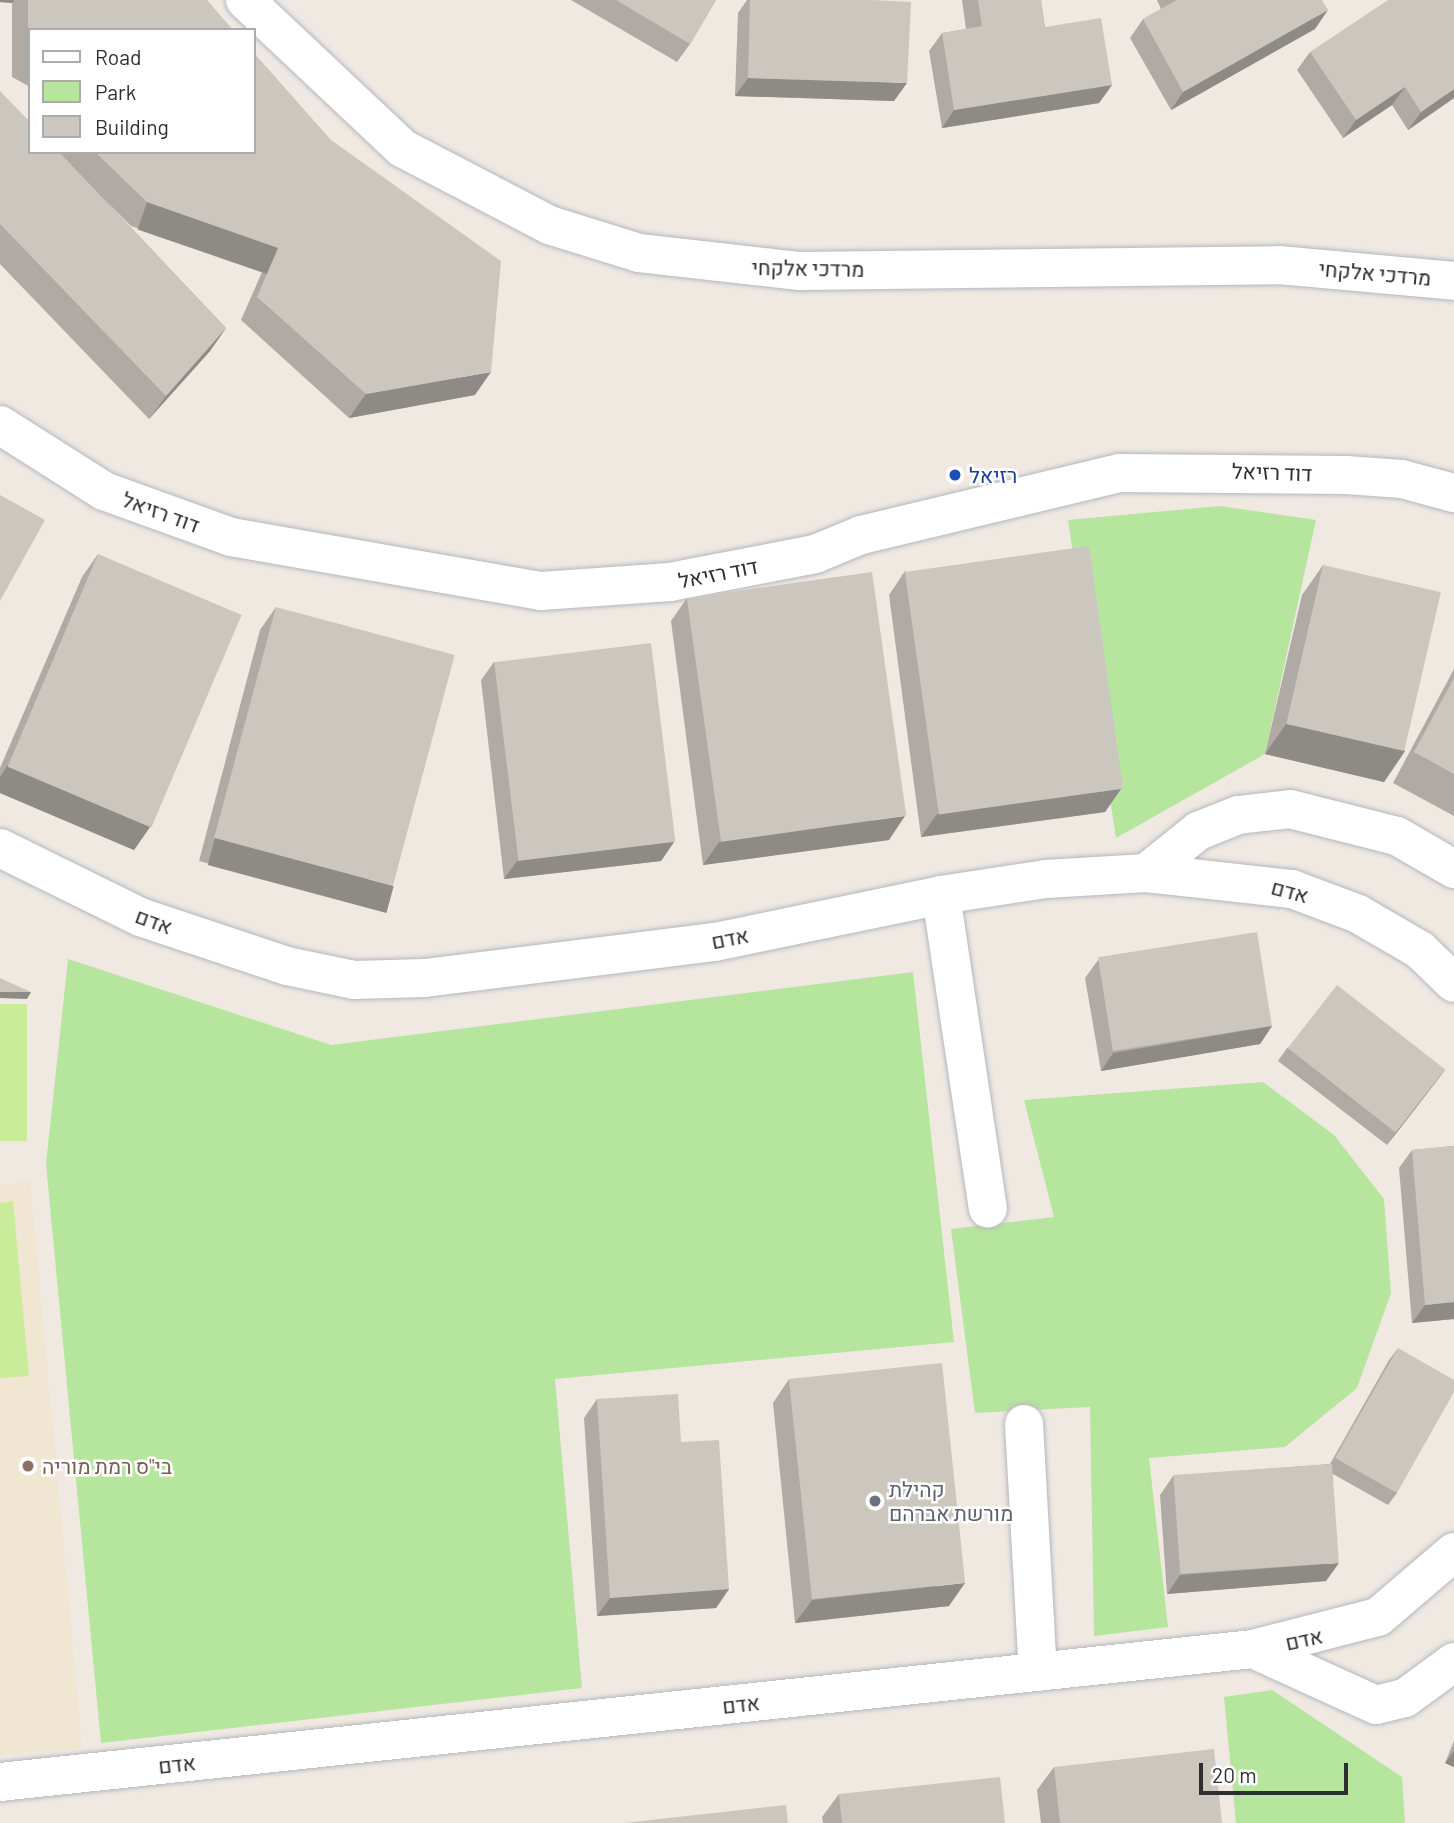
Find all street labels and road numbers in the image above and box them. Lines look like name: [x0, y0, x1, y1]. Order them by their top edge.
street label: מרדכי אלקחי: [751, 254, 865, 282]
street label: מרדכי אלקחי: [1318, 256, 1432, 290]
street label: דוד רזיאל: [1231, 458, 1313, 486]
street label: דוד רזיאל: [119, 486, 203, 538]
street label: דוד רזיאל: [676, 553, 760, 593]
street label: אדם: [1269, 874, 1311, 908]
street label: אדם: [132, 903, 176, 939]
street label: אדם: [709, 922, 751, 954]
street label: אדם: [1283, 1623, 1325, 1655]
street label: אדם: [721, 1689, 761, 1719]
street label: אדם: [157, 1749, 197, 1779]

